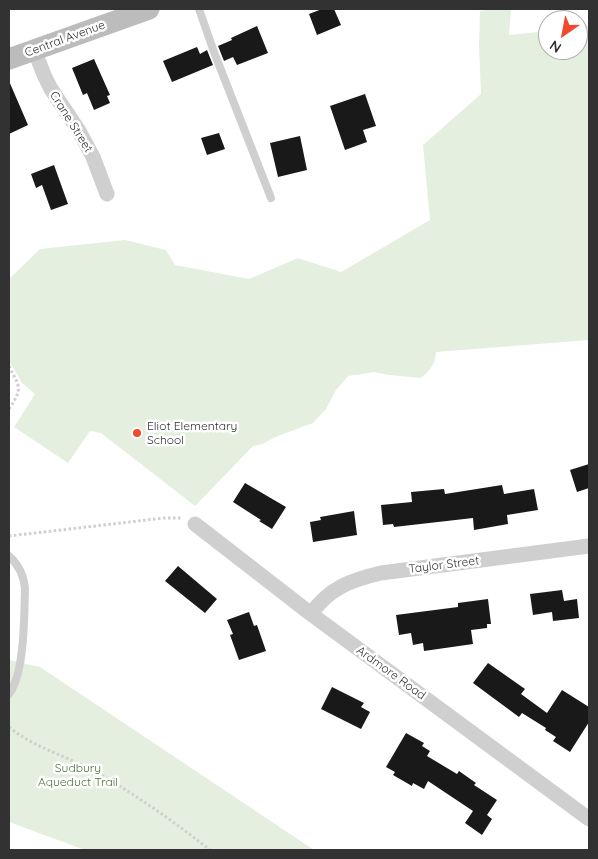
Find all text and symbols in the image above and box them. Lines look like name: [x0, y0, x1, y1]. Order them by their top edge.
north arrow: [538, 10, 588, 60]
street label: Central Avenue: [23, 18, 107, 60]
text: N: [546, 36, 565, 57]
street label: Crane Street: [47, 89, 95, 155]
place label: Eliot Elementary School: [147, 419, 237, 447]
marker: Eliot Elementary School: [131, 427, 143, 439]
street label: Taylor Street: [408, 554, 480, 576]
street label: Ardmore Road: [354, 643, 428, 703]
park label: Sudbury Aqueduct Trail: [38, 761, 118, 789]

